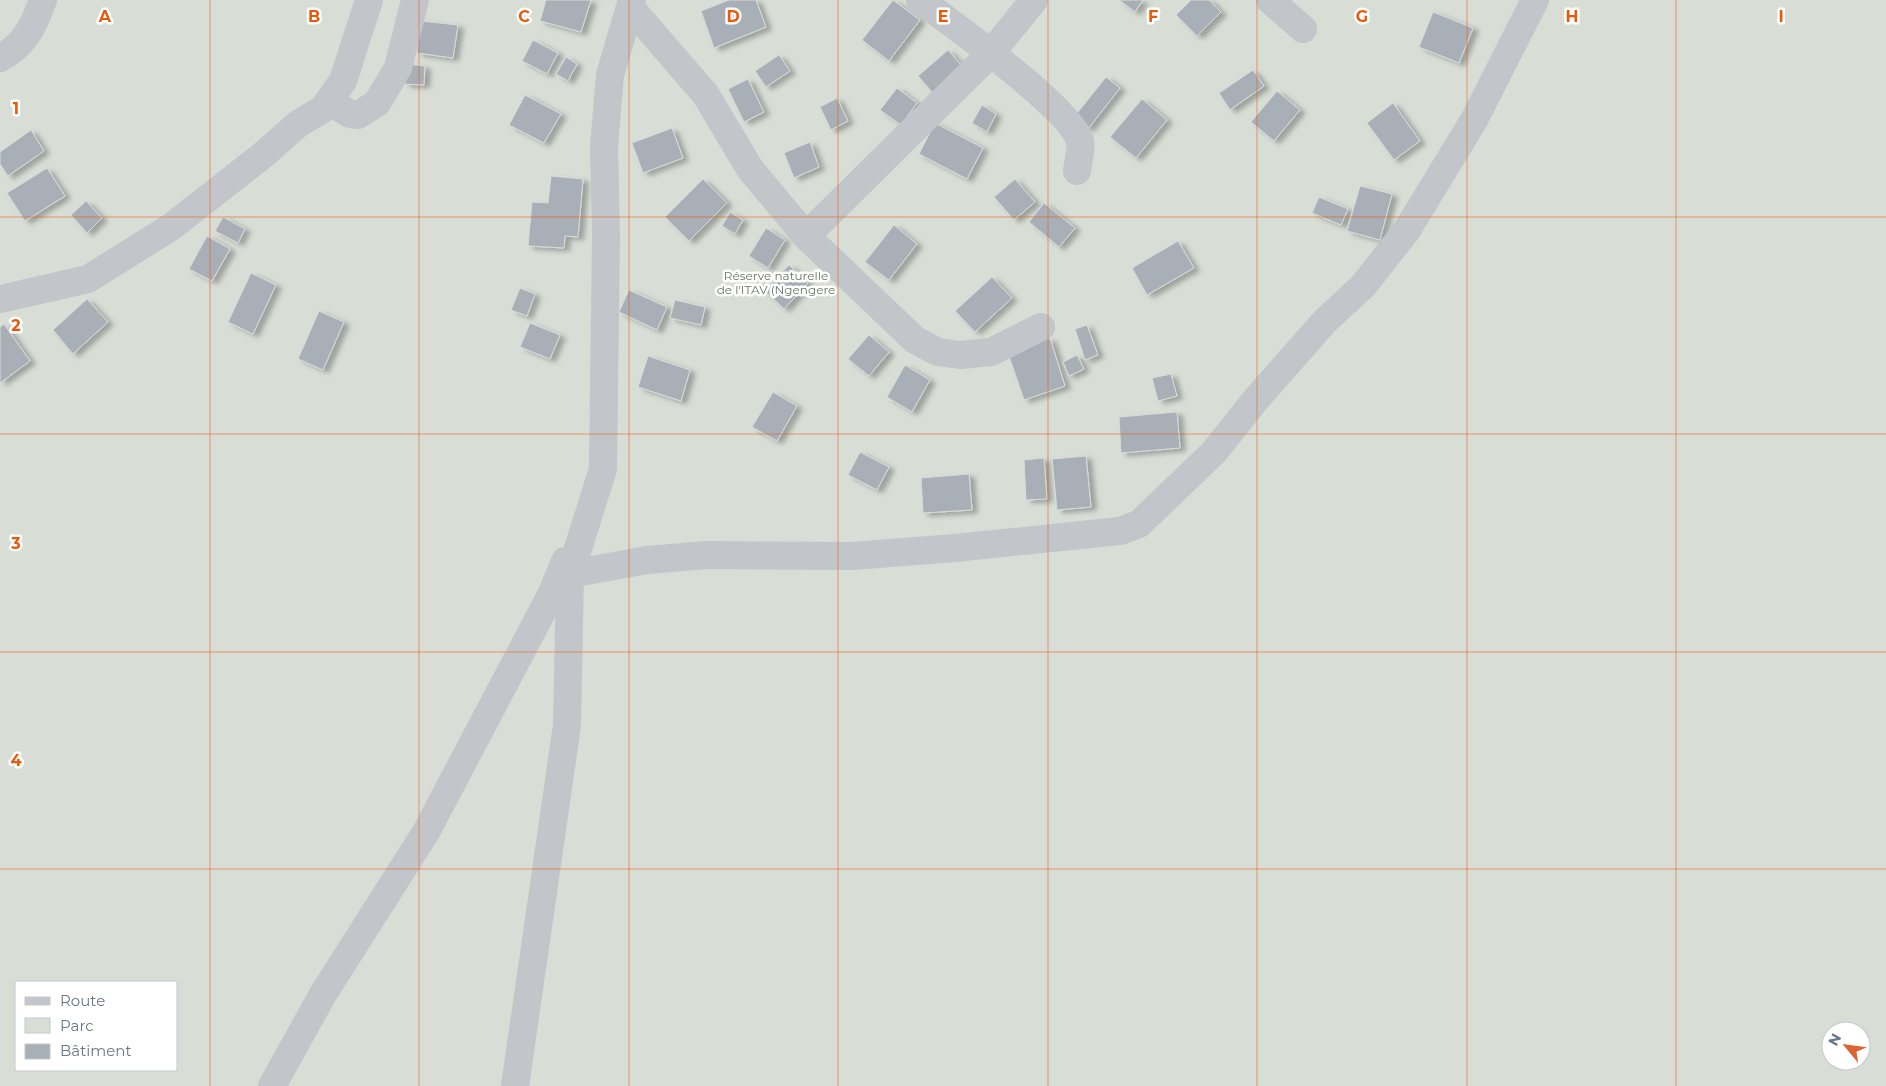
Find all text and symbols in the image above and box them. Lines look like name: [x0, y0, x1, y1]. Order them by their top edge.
text: A: [98, 7, 112, 26]
text: B: [308, 7, 320, 26]
text: C: [518, 7, 530, 26]
text: D: [726, 7, 740, 26]
text: E: [938, 7, 948, 26]
text: F: [1148, 7, 1158, 26]
text: G: [1356, 7, 1368, 26]
text: H: [1566, 7, 1578, 26]
text: I: [1778, 7, 1784, 26]
text: 1: [13, 99, 19, 118]
park label: Réserve naturelle de l'ITAV (Ngengere: [717, 268, 835, 297]
text: 2: [11, 316, 21, 335]
text: 3: [10, 534, 21, 553]
text: 4: [10, 751, 22, 770]
legend: [15, 981, 178, 1071]
text: Route: [60, 991, 105, 1010]
text: Parc: [60, 1016, 94, 1035]
north arrow: [1821, 1021, 1871, 1071]
text: N: [1824, 1030, 1845, 1049]
text: Bâtiment: [60, 1041, 132, 1060]

